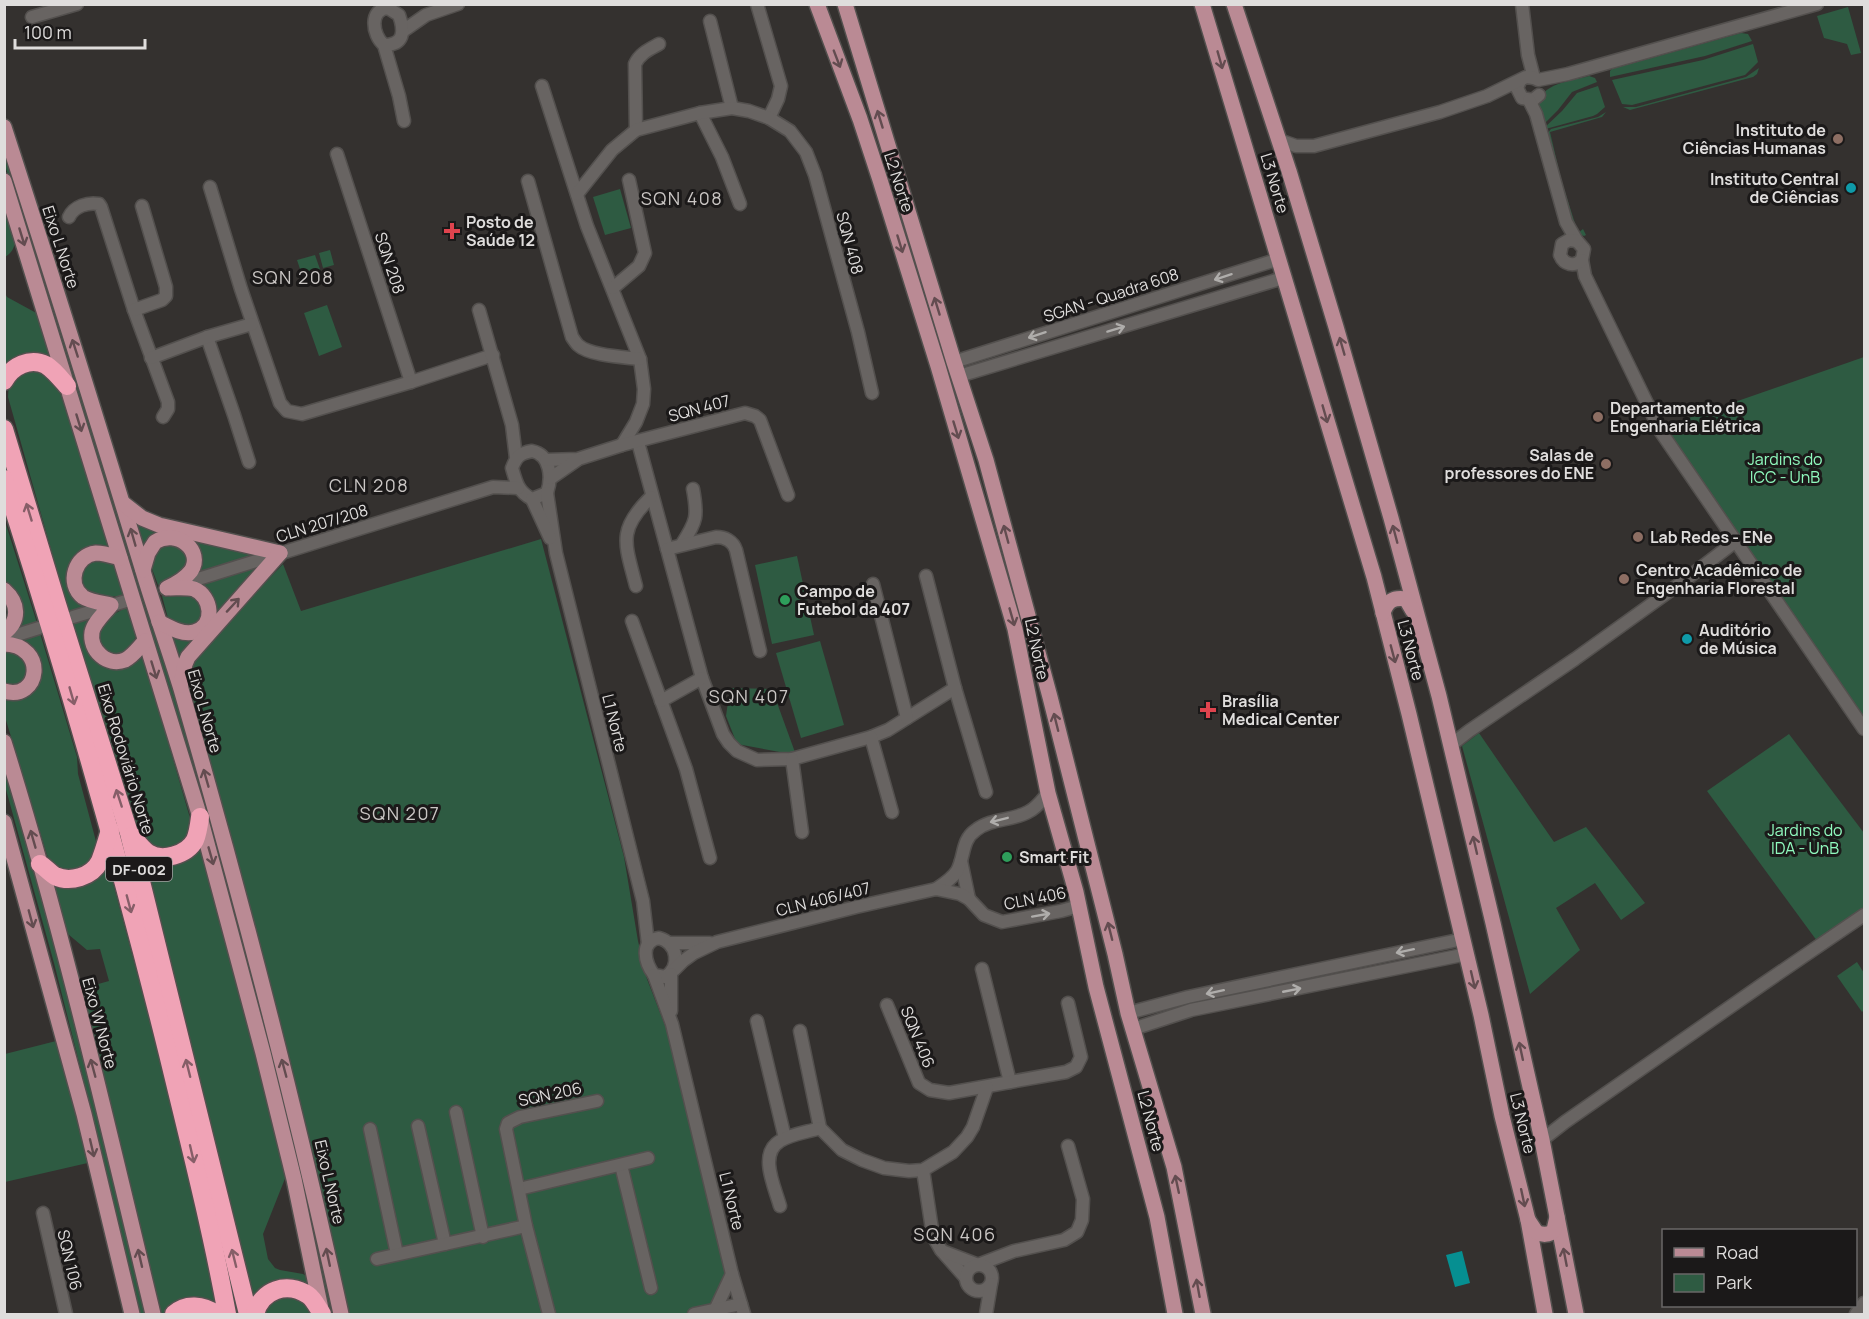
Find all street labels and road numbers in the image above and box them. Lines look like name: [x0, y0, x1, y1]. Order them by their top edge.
street label: L2 Norte: [879, 149, 919, 215]
street label: L3 Norte: [1255, 150, 1295, 216]
street label: Eixo L Norte: [37, 203, 85, 291]
street label: SQN 408: [831, 209, 869, 277]
street label: SQN 208: [370, 229, 410, 297]
street label: SGAN - Quadra 608: [1041, 263, 1181, 327]
street label: SQN 407: [666, 389, 732, 427]
street label: CLN 207/208: [273, 499, 371, 547]
street label: L2 Norte: [1020, 616, 1054, 682]
street label: L3 Norte: [1392, 617, 1430, 683]
street label: Eixo L Norte: [183, 667, 227, 755]
street label: Eixo Rodoviário Norte: [93, 681, 159, 837]
street label: L1 Norte: [597, 692, 633, 754]
road number: DF-002: [106, 857, 172, 881]
street label: CLN 406/407: [774, 877, 872, 921]
street label: CLN 406: [1002, 881, 1068, 915]
street label: Eixo W Norte: [77, 975, 123, 1071]
street label: SQN 406: [896, 1003, 940, 1071]
street label: SQN 206: [516, 1077, 584, 1111]
street label: L2 Norte: [1132, 1088, 1170, 1154]
street label: L3 Norte: [1505, 1090, 1541, 1156]
street label: Eixo L Norte: [310, 1138, 350, 1226]
street label: L1 Norte: [714, 1170, 750, 1232]
street label: SQN 106: [52, 1228, 88, 1292]

